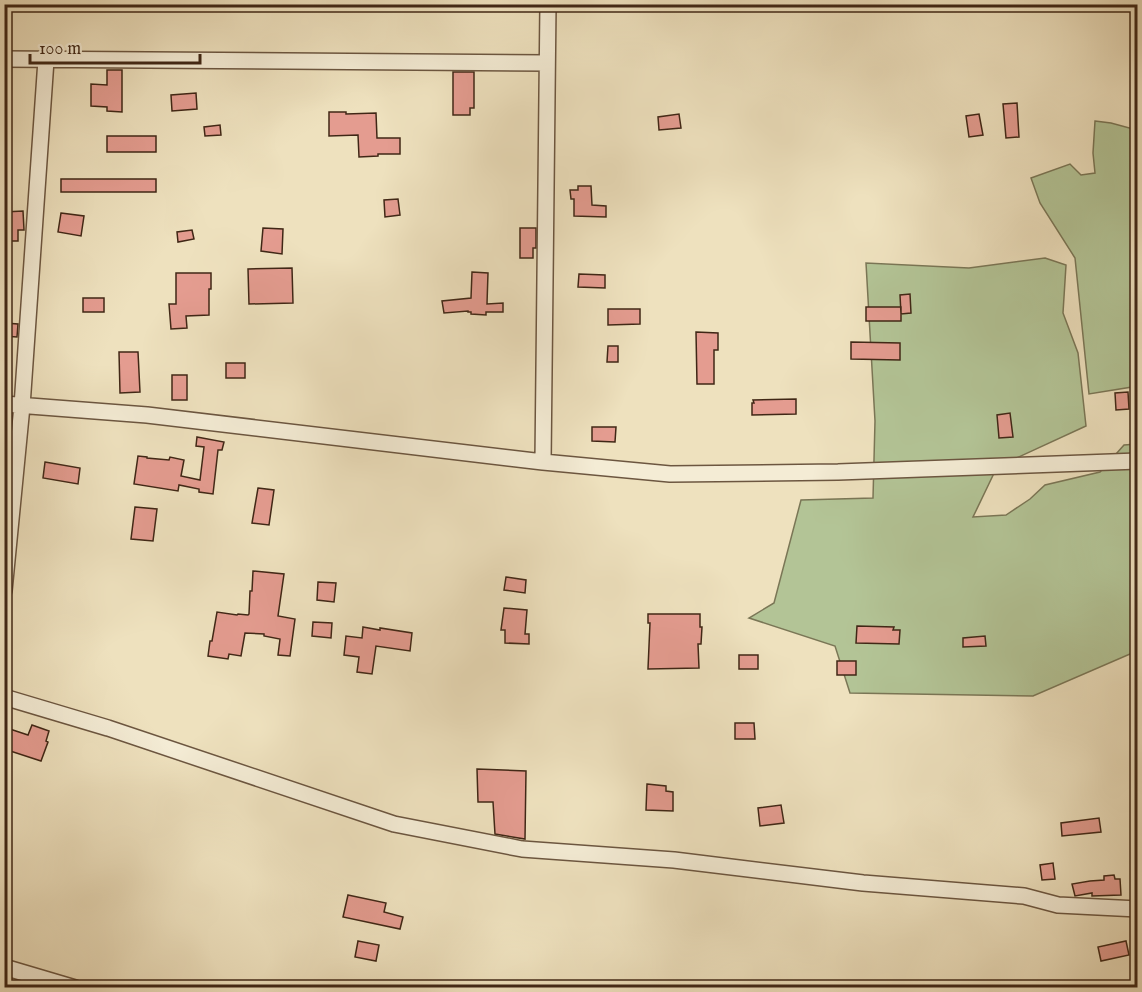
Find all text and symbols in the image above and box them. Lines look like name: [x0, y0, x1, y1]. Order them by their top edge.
scale bar: [30, 27, 200, 65]
text: 100 m: [39, 38, 81, 61]

